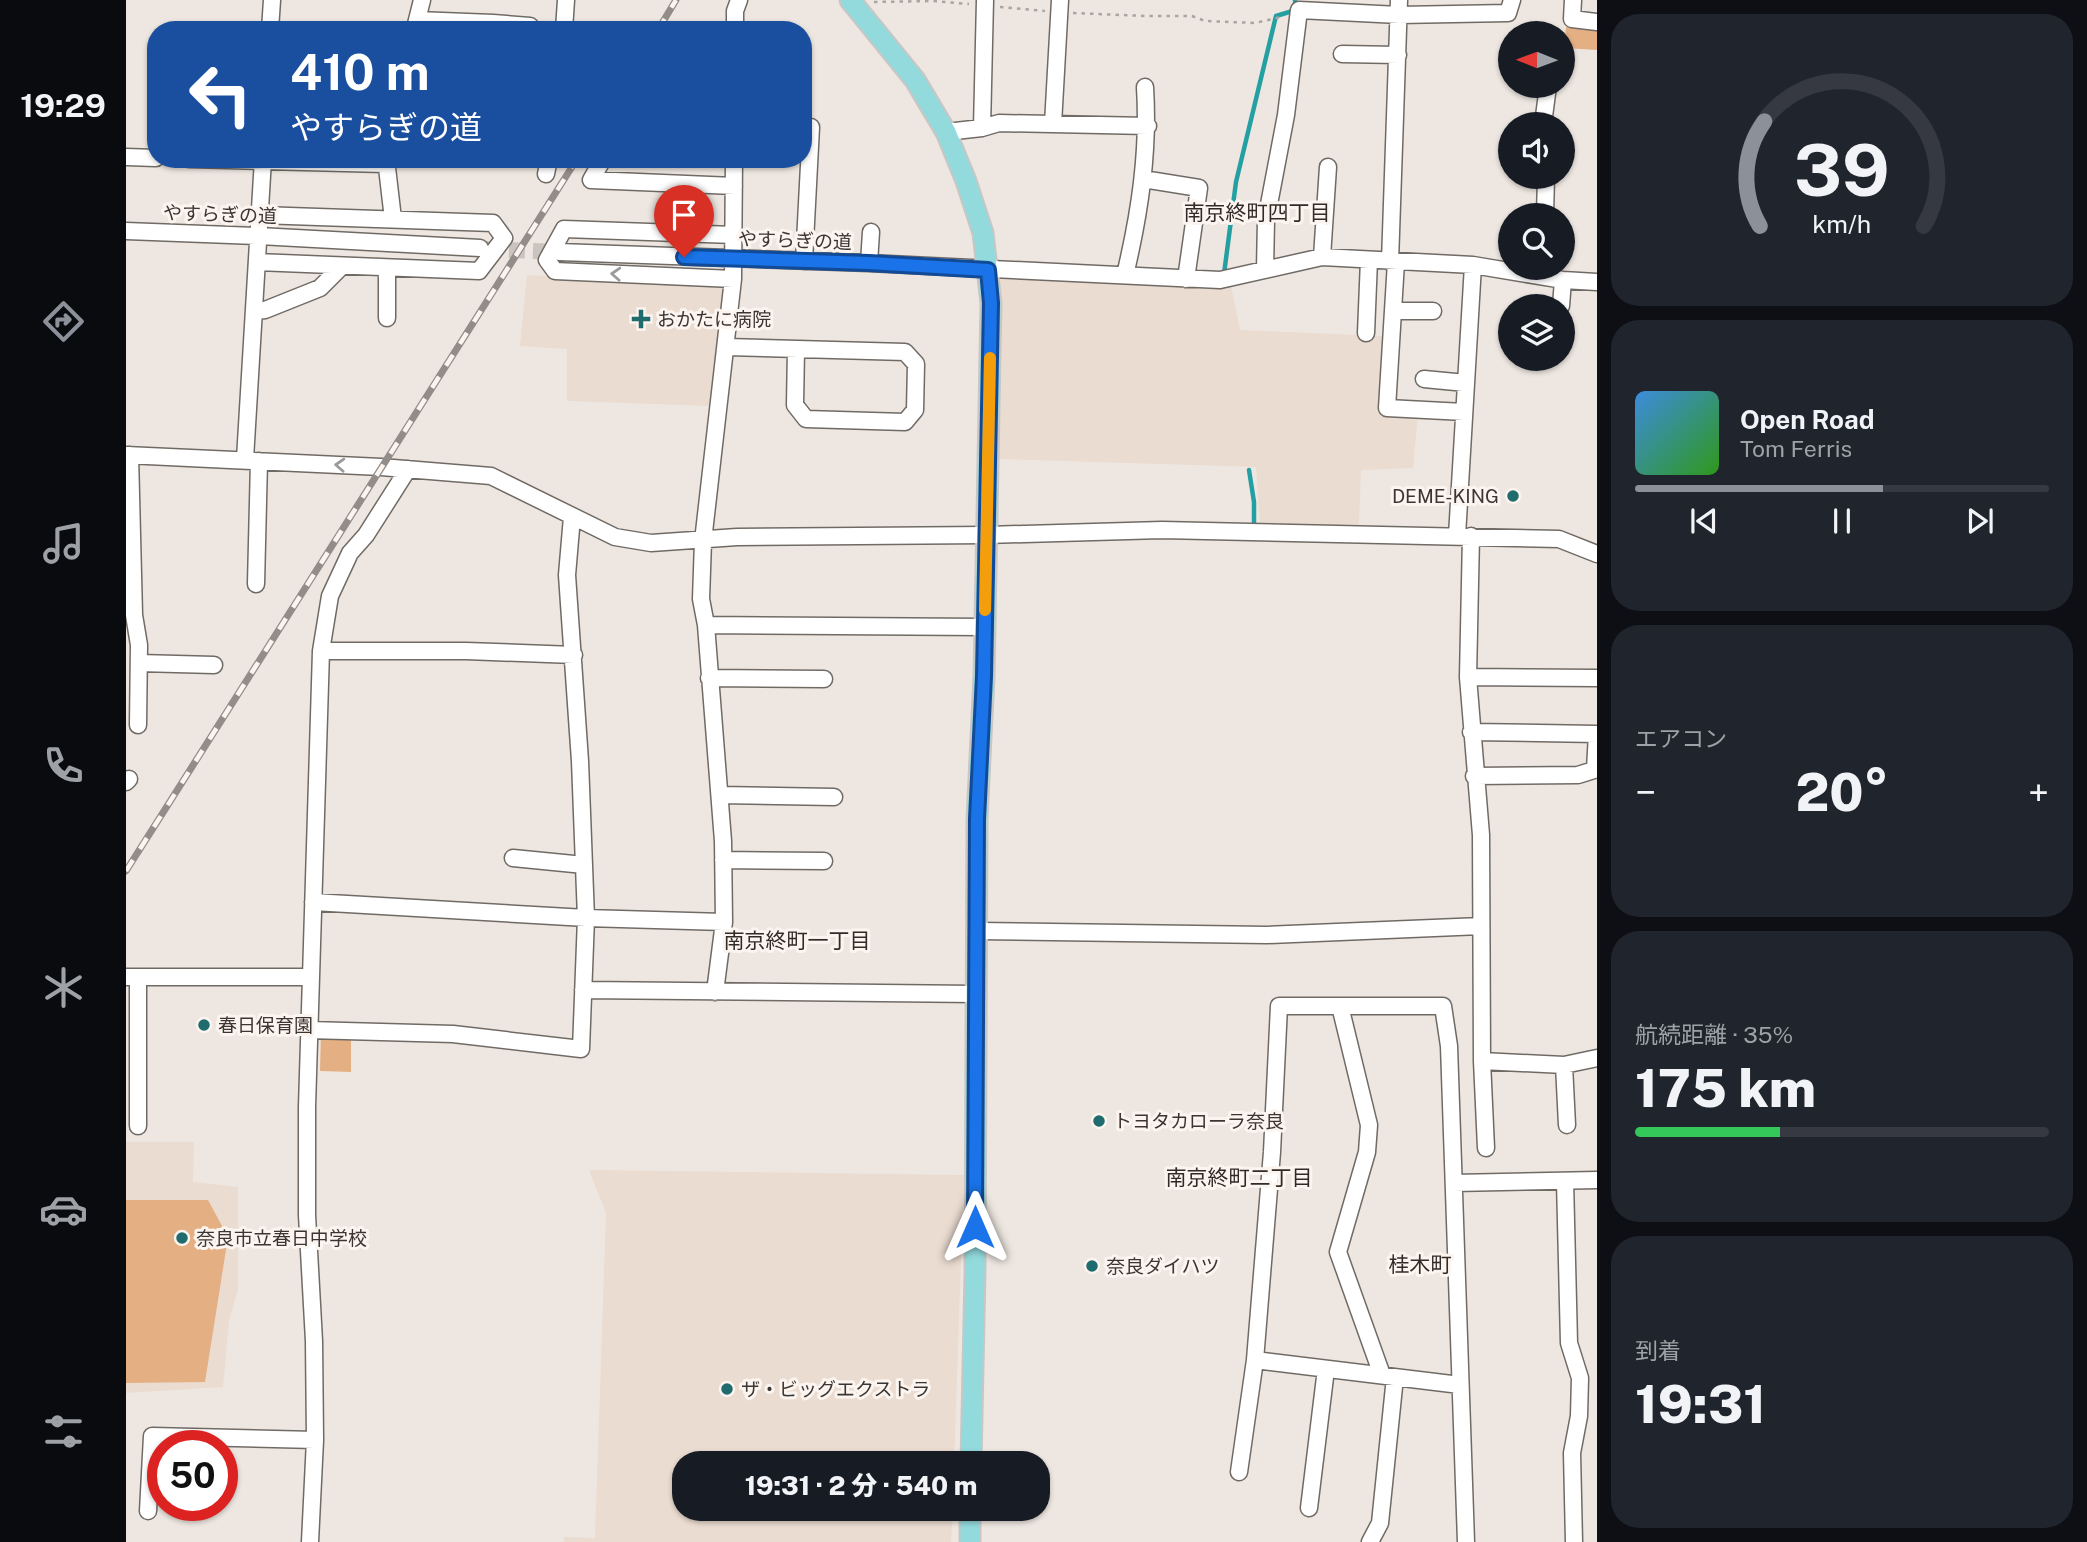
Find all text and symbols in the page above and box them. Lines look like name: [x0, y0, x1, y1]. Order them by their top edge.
north arrow: [1498, 21, 1575, 98]
map controls: [1498, 21, 1575, 371]
text: 410 m: [290, 43, 430, 101]
icon: left: [175, 49, 266, 140]
text: 19:29: [20, 87, 106, 124]
text: やすらぎの道: [290, 109, 482, 146]
button: sound: [1498, 112, 1575, 189]
text: 39: [1794, 127, 1890, 212]
pin: [654, 185, 714, 257]
icon: arrive: [665, 196, 703, 234]
district label: 南京終町四丁目: [1184, 200, 1331, 225]
street label: やすらぎの道: [163, 201, 277, 227]
button: search: [1498, 203, 1575, 280]
text: km/h: [1813, 209, 1871, 239]
street label: やすらぎの道: [738, 227, 852, 253]
one-way arrow: [610, 267, 621, 282]
button: layers: [1498, 294, 1575, 371]
icon: directions: [39, 297, 88, 346]
place label: おかたに病院: [657, 308, 771, 330]
marker: おかたに病院: [631, 309, 651, 329]
text: Open Road: [1740, 404, 1875, 435]
text: Tom Ferris: [1740, 435, 1852, 462]
one-way arrow: [334, 458, 345, 473]
place label: DEME-KING: [1392, 485, 1499, 507]
marker: DEME-KING: [1505, 488, 1521, 504]
icon: previous: [1685, 502, 1723, 540]
icon: pause: [1823, 502, 1861, 540]
icon: next: [1961, 502, 1999, 540]
icon: music: [39, 519, 88, 568]
text: エアコン: [1635, 725, 1727, 752]
icon: phone: [39, 741, 88, 790]
text: 20°: [1795, 762, 1889, 823]
text: −: [1635, 770, 1656, 815]
text: +: [2028, 770, 2049, 815]
district label: 南京終町一丁目: [724, 928, 871, 953]
icon: climate: [39, 963, 88, 1012]
place label: 春日保育園: [218, 1014, 313, 1036]
marker: 春日保育園: [196, 1017, 212, 1033]
text: 航続距離 · 35%: [1635, 1021, 1793, 1048]
text: 175 km: [1635, 1058, 1816, 1119]
place label: トヨタカローラ奈良: [1113, 1110, 1284, 1132]
marker: トヨタカローラ奈良: [1091, 1113, 1107, 1129]
district label: 南京終町二丁目: [1166, 1165, 1313, 1190]
icon: car: [39, 1185, 88, 1234]
position arrow: [938, 1190, 1012, 1264]
place label: 奈良市立春日中学校: [196, 1227, 367, 1249]
marker: 奈良市立春日中学校: [174, 1230, 190, 1246]
district label: 桂木町: [1389, 1252, 1452, 1277]
place label: 奈良ダイハツ: [1106, 1255, 1220, 1277]
marker: 奈良ダイハツ: [1084, 1258, 1100, 1274]
text: 到着: [1635, 1337, 1681, 1364]
text: 19:31: [1635, 1374, 1766, 1435]
place label: ザ・ビッグエクストラ: [741, 1378, 930, 1400]
marker: ザ・ビッグエクストラ: [719, 1381, 735, 1397]
icon: filters: [39, 1407, 88, 1456]
speed limit sign: 50: [147, 1430, 238, 1521]
text: 19:31 · 2 分 · 540 m: [745, 1470, 977, 1501]

